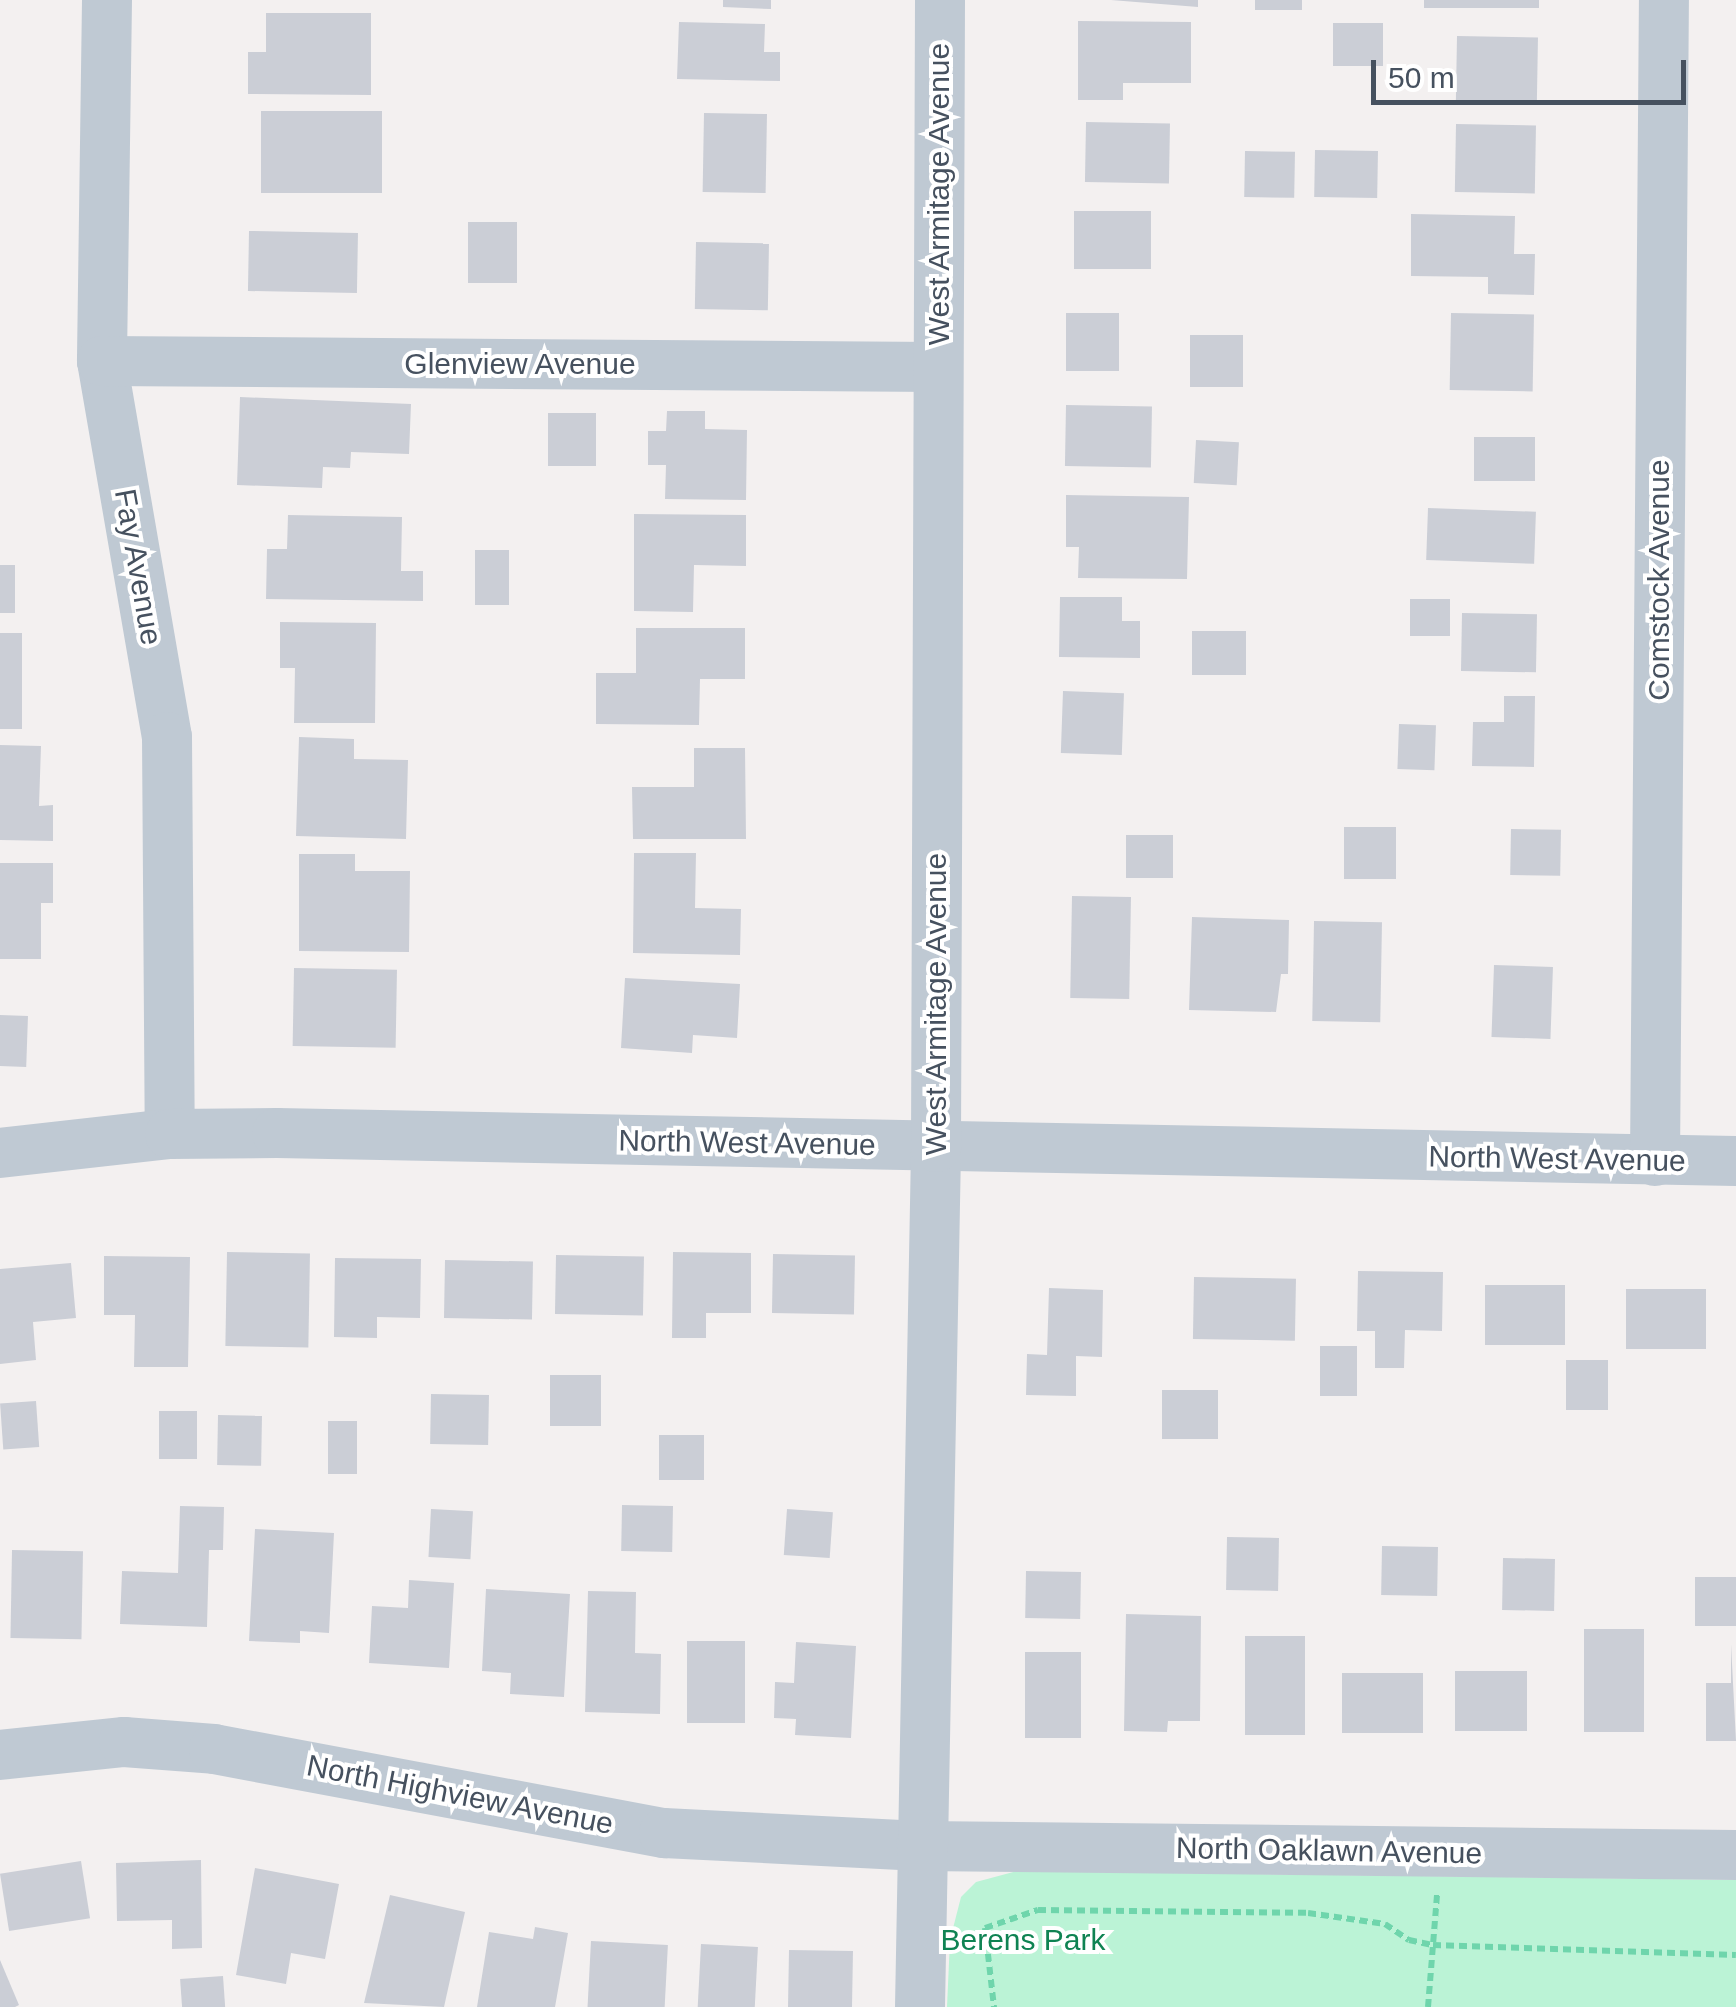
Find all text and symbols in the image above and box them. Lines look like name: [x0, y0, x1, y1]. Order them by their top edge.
scale bar: [1376, 40, 1691, 102]
street label: West Armitage Avenue: [921, 41, 957, 347]
text: 50 m: [1388, 61, 1455, 94]
street label: Glenview Avenue: [404, 346, 636, 382]
street label: Comstock Avenue: [1641, 459, 1677, 701]
street label: Fay Avenue: [106, 485, 170, 649]
street label: West Armitage Avenue: [918, 851, 954, 1157]
street label: North West Avenue: [617, 1123, 877, 1163]
street label: North West Avenue: [1427, 1139, 1687, 1179]
street label: North Highview Avenue: [303, 1747, 617, 1843]
street label: North Oaklawn Avenue: [1175, 1830, 1483, 1872]
park label: Berens Park: [940, 1922, 1106, 1958]

